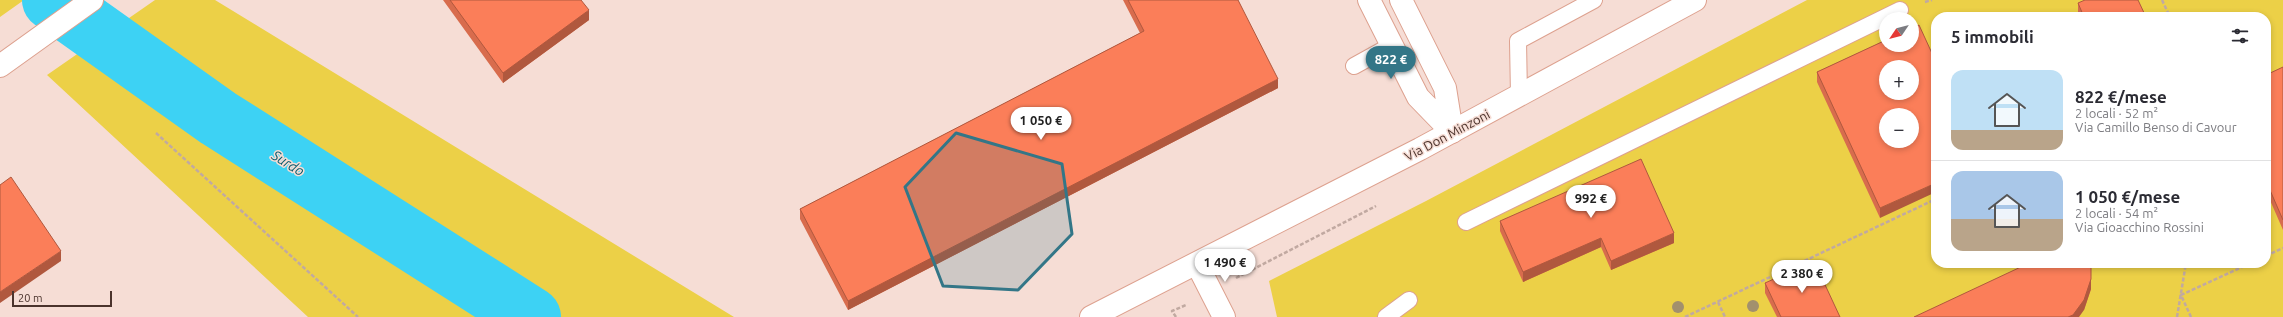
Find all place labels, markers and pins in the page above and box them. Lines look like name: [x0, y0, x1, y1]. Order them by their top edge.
pin: 822 €: [1363, 46, 1419, 80]
pin: 1 050 €: [1004, 107, 1078, 141]
pin: 992 €: [1563, 185, 1619, 219]
pin: 1 490 €: [1188, 249, 1262, 283]
pin: 2 380 €: [1765, 260, 1839, 294]

